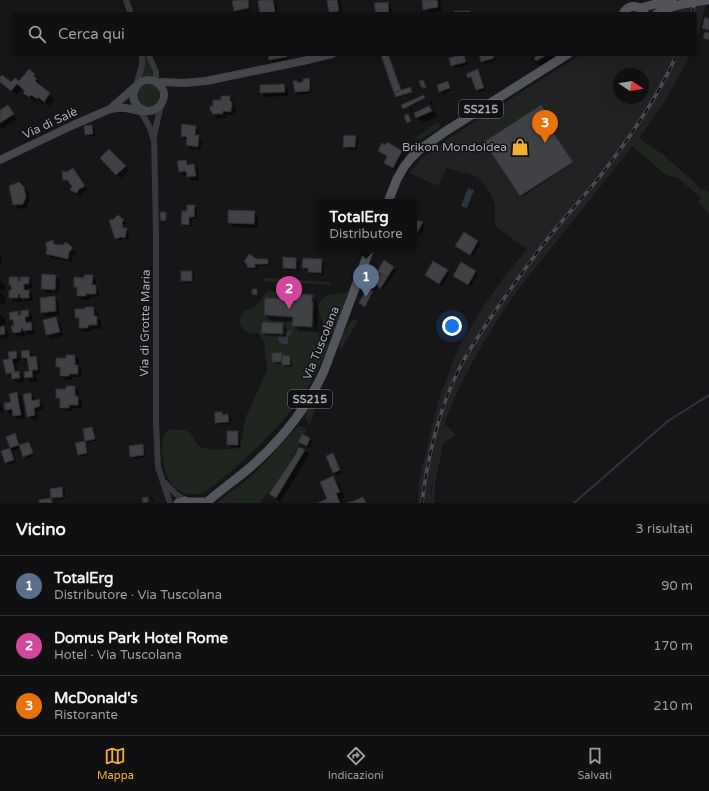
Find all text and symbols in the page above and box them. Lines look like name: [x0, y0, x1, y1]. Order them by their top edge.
search box: [12, 12, 697, 56]
icon: search: [26, 23, 48, 45]
text: Cerca qui: [58, 25, 125, 43]
north arrow: [613, 68, 649, 104]
road number: SS215: [459, 100, 503, 118]
street label: Via di Salè: [20, 104, 80, 142]
pin: 3: [532, 110, 558, 143]
shop icon: Brikon MondoIdea: [510, 137, 530, 157]
place label: Brikon MondoIdea: [402, 140, 507, 154]
popup: [315, 199, 417, 251]
text: TotalErg: [329, 208, 389, 226]
text: Distributore: [329, 226, 403, 242]
pin: 1: [353, 264, 379, 297]
street label: Via di Grotte Maria: [137, 269, 153, 377]
pin: 2: [276, 276, 302, 309]
street label: Via Tuscolana: [300, 304, 342, 382]
your location: [442, 316, 462, 336]
road number: SS215: [288, 390, 332, 408]
text: Vicino: [16, 519, 66, 540]
text: 3 risultati: [636, 521, 693, 537]
text: TotalErg: [54, 569, 113, 587]
text: 1: [25, 578, 33, 594]
text: 90 m: [661, 578, 693, 594]
text: Distributore · Via Tuscolana: [54, 587, 222, 603]
text: Domus Park Hotel Rome: [54, 629, 228, 647]
text: 2: [25, 638, 33, 654]
text: 170 m: [653, 638, 693, 654]
text: Hotel · Via Tuscolana: [54, 647, 182, 663]
text: McDonald's: [54, 689, 138, 707]
text: 3: [25, 698, 33, 714]
text: 210 m: [653, 698, 693, 714]
text: Ristorante: [54, 707, 118, 723]
tab: Mappa: [97, 745, 134, 782]
tab: Indicazioni: [328, 745, 384, 782]
tab: Salvati: [578, 745, 612, 782]

